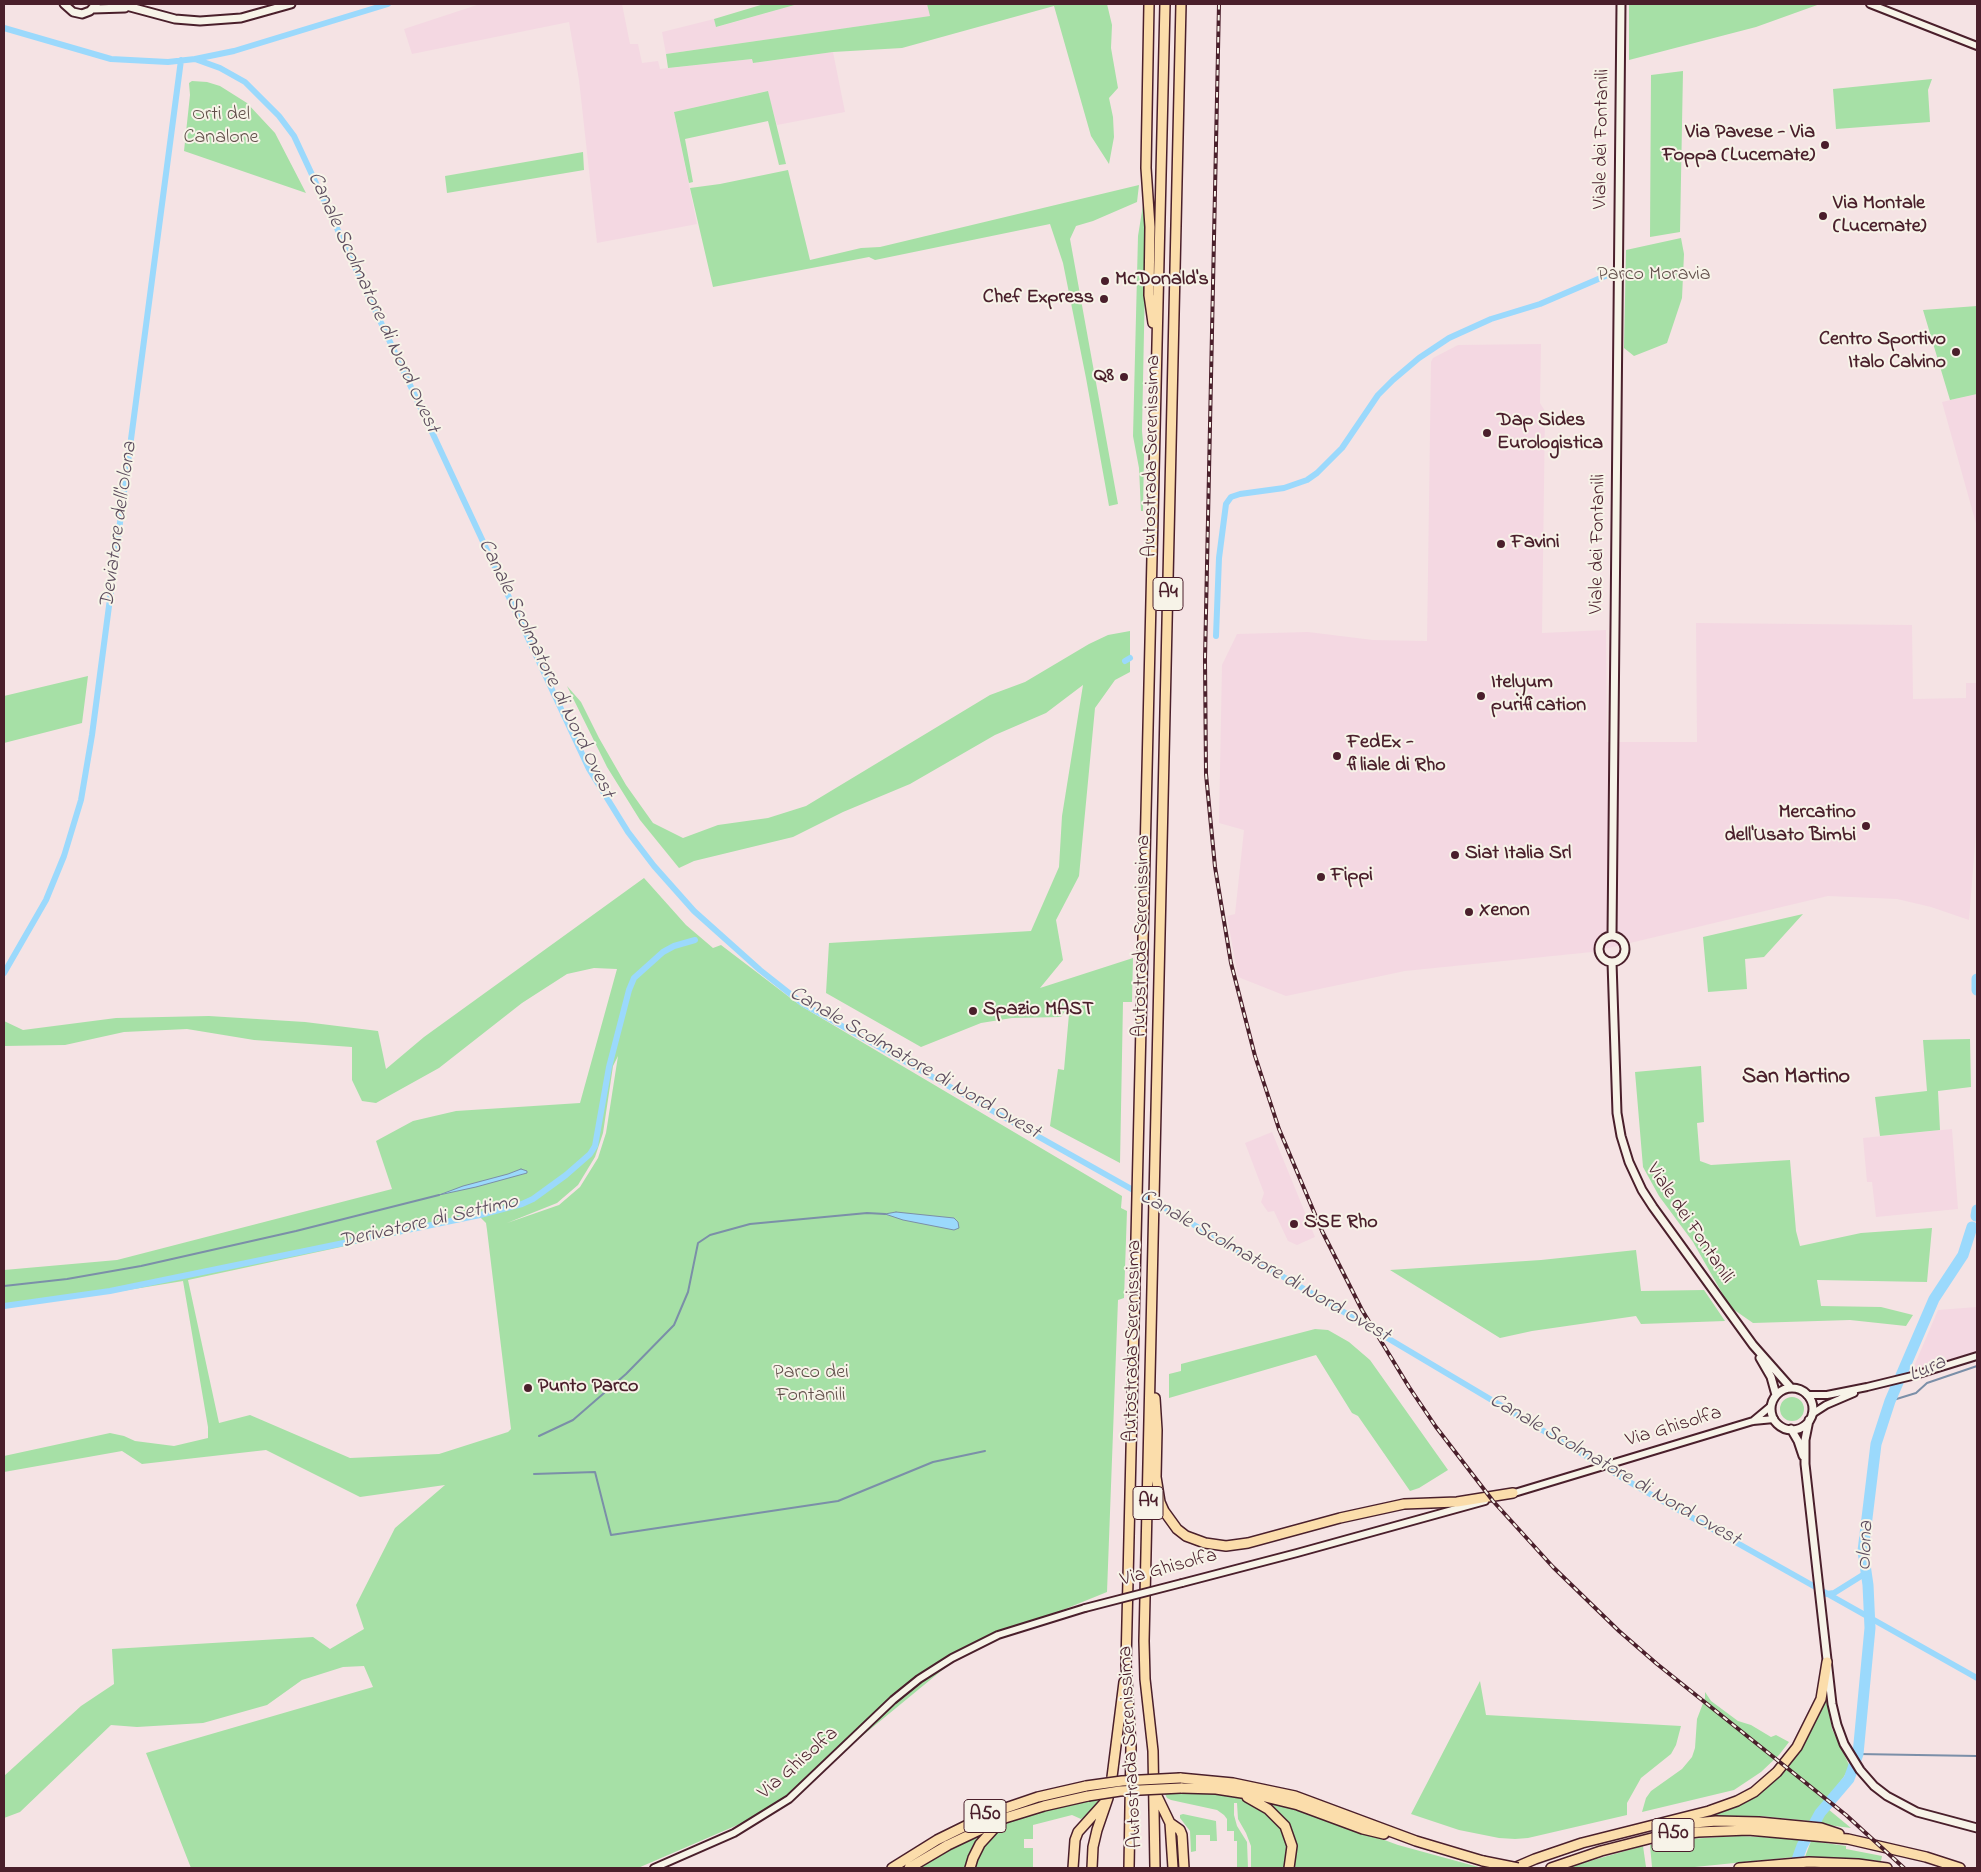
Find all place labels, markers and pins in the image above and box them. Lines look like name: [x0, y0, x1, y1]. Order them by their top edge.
place label: Via Pavese - Via Foppa (Lucernate): [1662, 122, 1815, 169]
marker: Via Pavese - Via Foppa (Lucernate): [1819, 139, 1831, 151]
place label: Via Montale (Lucernate): [1833, 193, 1926, 240]
marker: Via Montale (Lucernate): [1817, 210, 1829, 222]
place label: McDonald's: [1115, 269, 1209, 293]
marker: McDonald's: [1099, 275, 1111, 287]
place label: Chef Express: [983, 287, 1094, 311]
marker: Chef Express: [1098, 293, 1110, 305]
place label: Centro Sportivo Italo Calvino: [1819, 329, 1946, 376]
marker: Centro Sportivo Italo Calvino: [1950, 346, 1962, 358]
place label: Q8: [1094, 365, 1114, 389]
marker: Q8: [1118, 371, 1130, 383]
place label: Dap Sides Eurologistica: [1497, 410, 1603, 457]
marker: Dap Sides Eurologistica: [1481, 427, 1493, 439]
place label: Favini: [1511, 532, 1560, 556]
marker: Favini: [1495, 538, 1507, 550]
place label: Itelyum purification: [1491, 672, 1586, 719]
marker: Itelyum purification: [1475, 690, 1487, 702]
place label: FedEx - filiale di Rho: [1347, 732, 1446, 779]
marker: FedEx - filiale di Rho: [1331, 750, 1343, 762]
place label: Mercatino dell'Usato Bimbi: [1725, 802, 1856, 849]
marker: Mercatino dell'Usato Bimbi: [1860, 820, 1872, 832]
place label: Siat Italia Srl: [1465, 843, 1571, 867]
marker: Siat Italia Srl: [1449, 849, 1461, 861]
place label: Fippi: [1331, 865, 1373, 889]
marker: Fippi: [1315, 871, 1327, 883]
place label: Xenon: [1479, 900, 1530, 924]
marker: Xenon: [1463, 906, 1475, 918]
place label: Spazio MAST: [983, 999, 1094, 1023]
marker: Spazio MAST: [967, 1005, 979, 1017]
place label: SSE Rho: [1304, 1212, 1378, 1236]
marker: SSE Rho: [1288, 1218, 1300, 1230]
place label: Punto Parco: [538, 1376, 638, 1400]
marker: Punto Parco: [522, 1382, 534, 1394]

